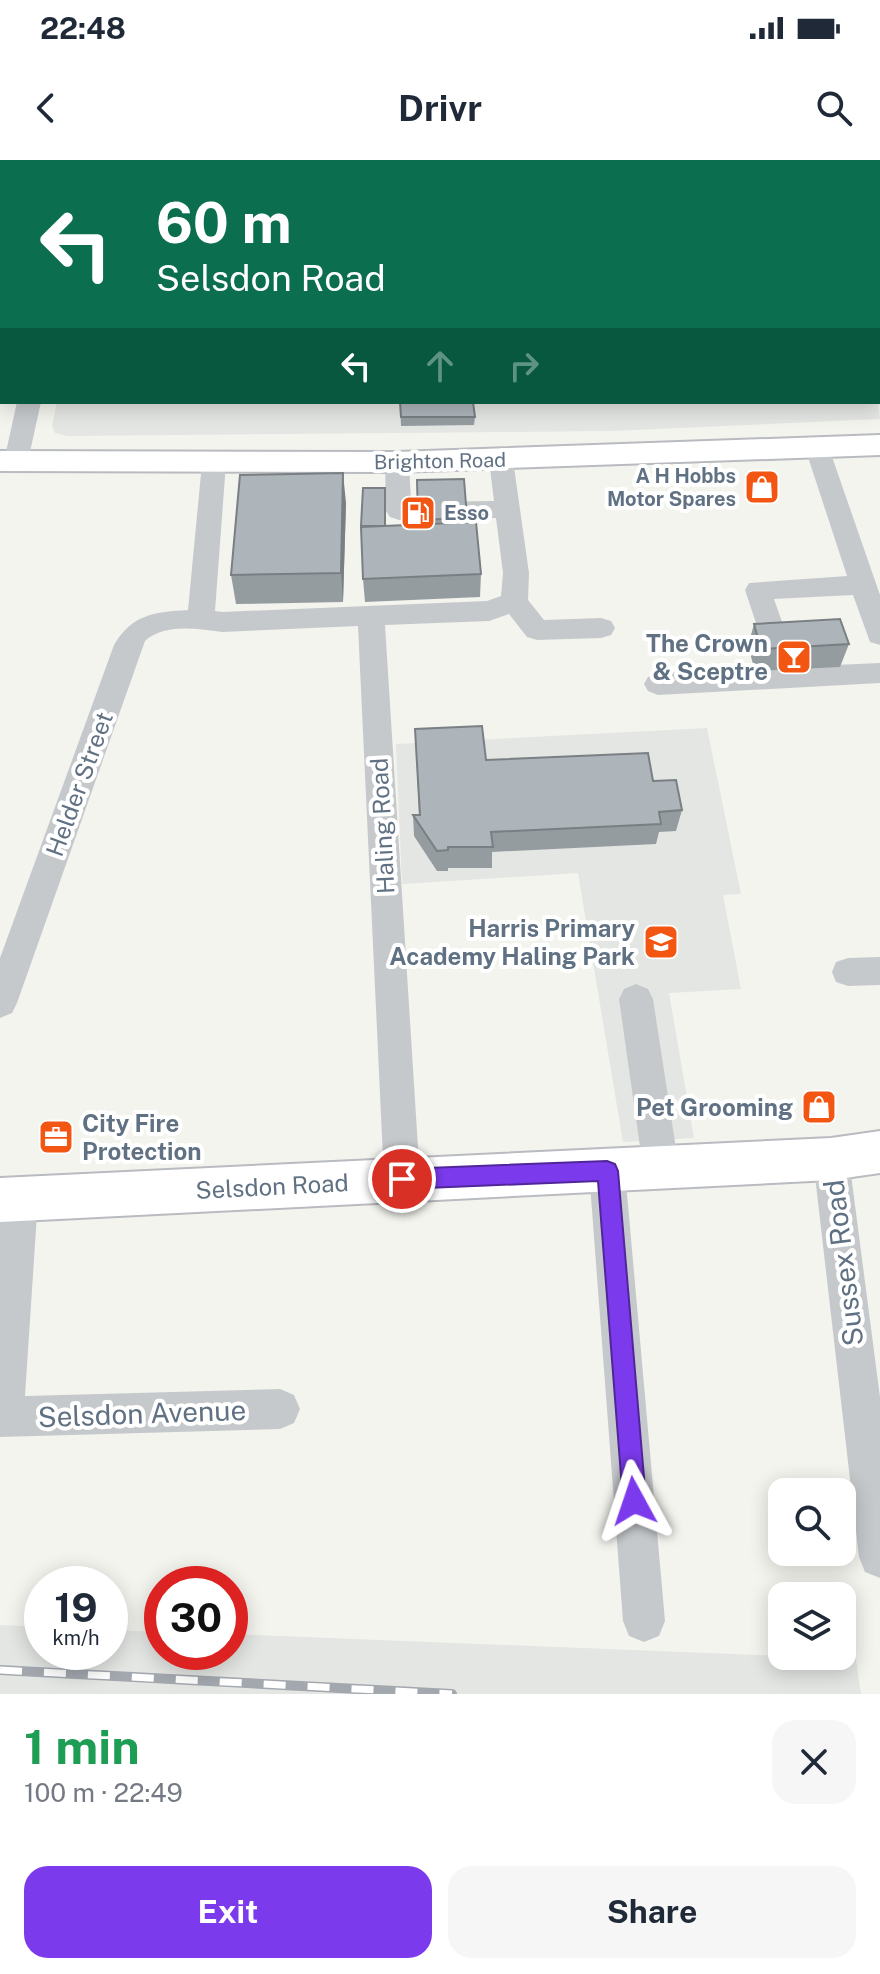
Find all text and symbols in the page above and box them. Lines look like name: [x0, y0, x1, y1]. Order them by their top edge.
text: 22:48: [40, 10, 126, 46]
icon: back: [24, 86, 68, 130]
icon: search: [812, 86, 856, 130]
text: Drivr: [398, 87, 482, 129]
text: 60 m: [156, 190, 292, 256]
icon: left: [24, 192, 128, 296]
text: Selsdon Road: [156, 257, 386, 299]
icon: left: [334, 344, 378, 388]
icon: ahead: [418, 344, 462, 388]
icon: right: [502, 344, 546, 388]
street label: Brighton Road: [374, 448, 506, 474]
place label: A H Hobbs Motor Spares: [607, 464, 736, 511]
shop icon: A H Hobbs Motor Spares: [743, 468, 781, 506]
fuel station icon: Esso: [399, 494, 437, 532]
place label: Esso: [444, 501, 489, 525]
place label: The Crown & Sceptre: [646, 629, 768, 685]
bar icon: The Crown & Sceptre: [775, 638, 813, 676]
street label: Helder Street: [40, 708, 118, 860]
street label: Haling Road: [364, 757, 400, 895]
place label: Harris Primary Academy Haling Park: [389, 914, 635, 970]
school or university icon: Harris Primary Academy Haling Park: [642, 923, 680, 961]
shop icon: Pet Grooming: [800, 1088, 838, 1126]
place label: Pet Grooming: [636, 1093, 793, 1121]
place label: City Fire Protection: [82, 1109, 202, 1165]
office icon: City Fire Protection: [37, 1118, 75, 1156]
pin: [368, 1145, 436, 1213]
icon: arrive: [380, 1157, 424, 1201]
street label: Selsdon Road: [195, 1168, 349, 1204]
street label: Sussex Road: [816, 1178, 870, 1348]
street label: Selsdon Avenue: [37, 1393, 247, 1433]
position arrow: [592, 1459, 676, 1543]
map controls: [768, 1478, 856, 1670]
button: search: [768, 1478, 856, 1566]
speed limit sign: 30: [144, 1566, 248, 1670]
button: layers: [768, 1582, 856, 1670]
text: 19: [54, 1584, 98, 1631]
text: km/h: [52, 1626, 100, 1650]
text: 1 min: [24, 1718, 140, 1775]
button: close: [772, 1720, 856, 1804]
text: 100 m · 22:49: [24, 1777, 183, 1808]
button: Exit: [24, 1866, 432, 1958]
button: Share: [448, 1866, 856, 1958]

